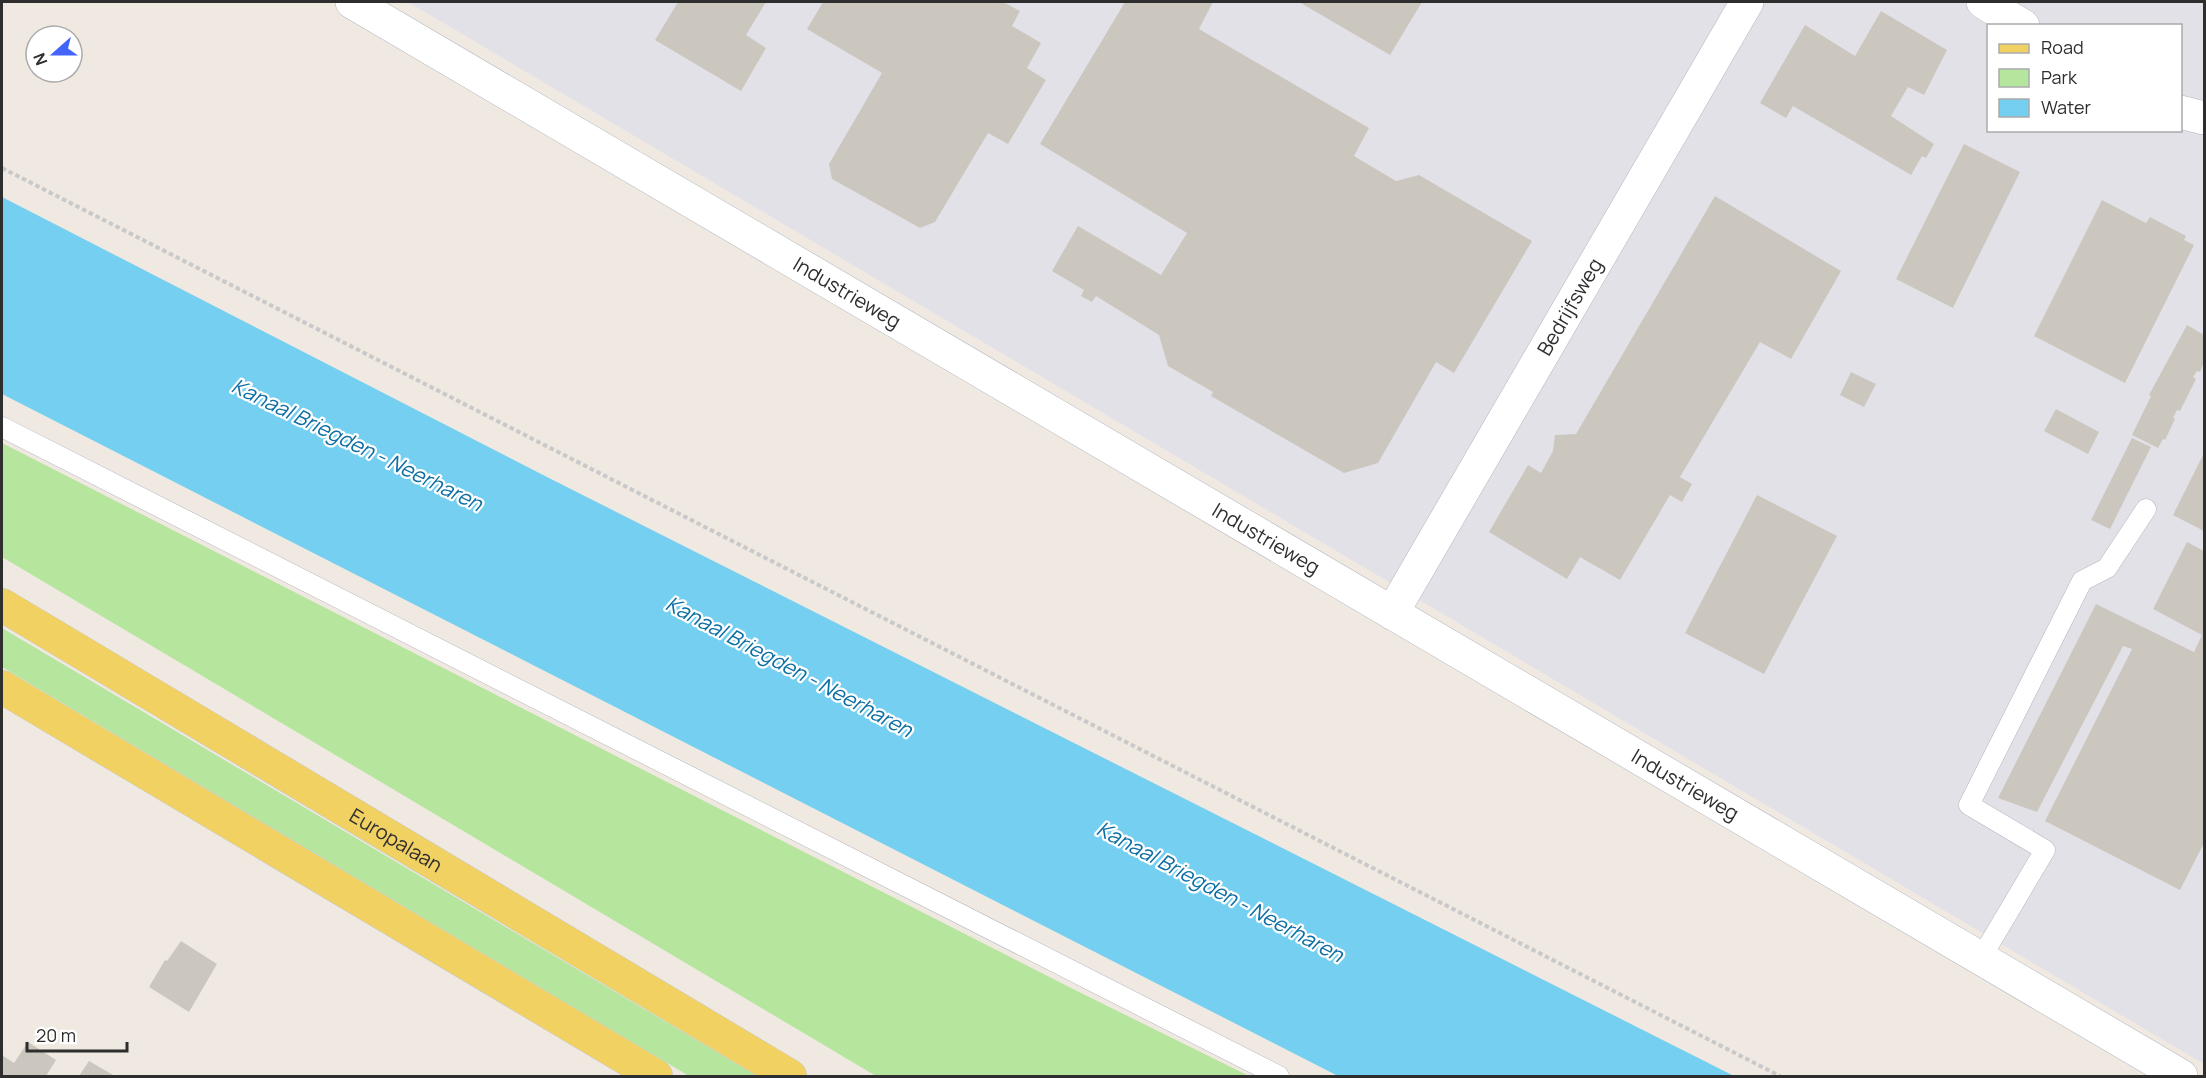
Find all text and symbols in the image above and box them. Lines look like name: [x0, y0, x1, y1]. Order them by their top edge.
north arrow: [24, 24, 84, 84]
legend: [1987, 24, 2182, 132]
text: Road: [2041, 35, 2084, 59]
text: N: [28, 50, 52, 69]
text: Park: [2041, 65, 2078, 89]
text: Water: [2041, 95, 2091, 119]
street label: Industrieweg: [788, 250, 906, 334]
street label: Bedrijfsweg: [1530, 253, 1608, 360]
water label: Kanaal Briegden - Neerharen: [227, 371, 489, 518]
street label: Industrieweg: [1208, 496, 1325, 580]
water label: Kanaal Briegden - Neerharen: [661, 589, 919, 744]
street label: Industrieweg: [1627, 742, 1744, 827]
street label: Europalaan: [345, 802, 448, 878]
water label: Kanaal Briegden - Neerharen: [1092, 814, 1350, 969]
scale bar: [27, 1015, 128, 1053]
text: 20 m: [36, 1023, 76, 1047]

